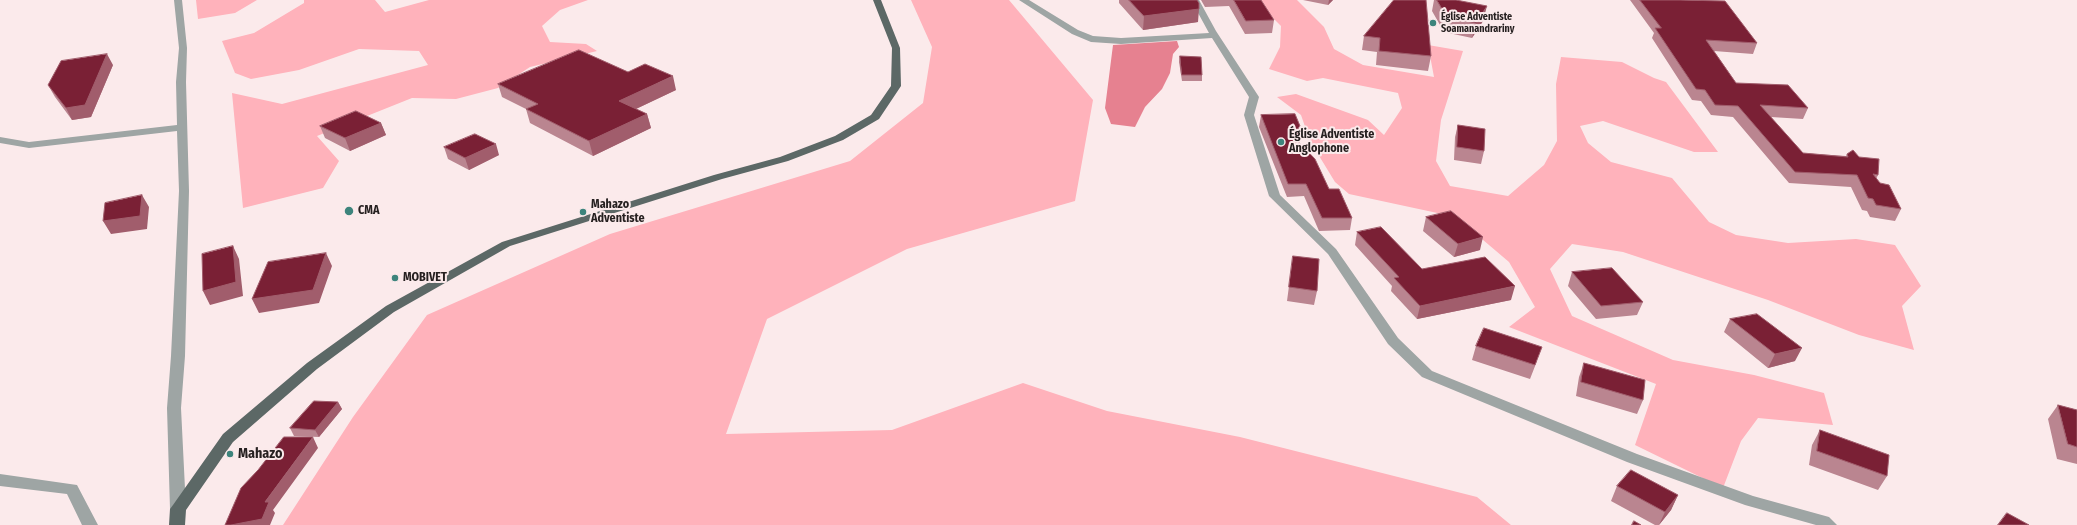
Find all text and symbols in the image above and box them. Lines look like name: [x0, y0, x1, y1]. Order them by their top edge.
place label: Église Adventiste Soamanandrariny: [1441, 11, 1514, 34]
marker: Église Adventiste Soamanandrariny: [1428, 18, 1438, 28]
place label: Église Adventiste Anglophone: [1289, 128, 1374, 156]
marker: Église Adventiste Anglophone: [1276, 137, 1286, 147]
place label: Mahazo Adventiste: [591, 198, 645, 226]
place label: CMA: [358, 204, 379, 218]
marker: CMA: [343, 205, 355, 217]
marker: Mahazo Adventiste: [578, 207, 588, 217]
place label: MOBIVET: [403, 271, 447, 285]
marker: MOBIVET: [390, 273, 400, 283]
place label: Mahazo: [238, 446, 283, 462]
marker: Mahazo: [225, 449, 235, 459]

